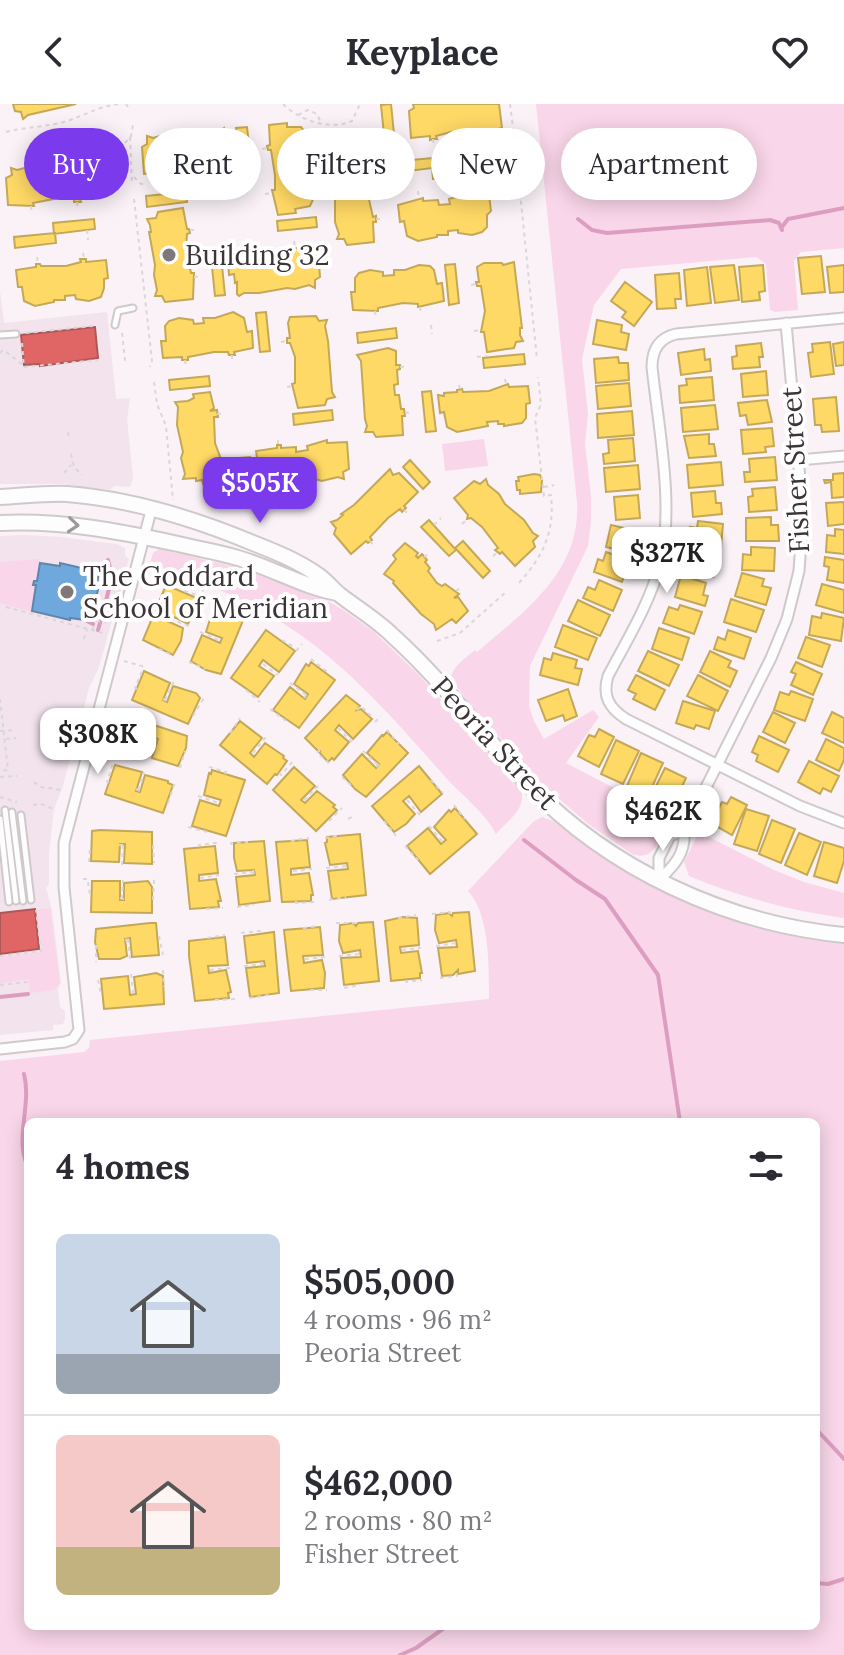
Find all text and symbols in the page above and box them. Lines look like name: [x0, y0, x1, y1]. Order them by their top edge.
text: Keyplace: [345, 29, 499, 75]
icon: back: [32, 30, 76, 74]
icon: heart: [768, 30, 812, 74]
chip: Buy: [24, 128, 129, 200]
chip: Rent: [145, 128, 261, 200]
chip: Filters: [277, 128, 415, 200]
chip: New: [431, 128, 545, 200]
chip: Apartment: [561, 128, 757, 200]
place label: Building 32: [185, 237, 330, 273]
marker: Building 32: [160, 246, 178, 264]
street label: Fisher Street: [773, 386, 817, 554]
pin: $505K: [204, 457, 316, 525]
text: $505K: [221, 466, 299, 499]
one-way arrow: [67, 516, 80, 533]
pin: $327K: [611, 527, 723, 595]
text: $327K: [630, 536, 704, 569]
place label: The Goddard School of Meridian: [83, 558, 328, 626]
marker: The Goddard School of Meridian: [58, 583, 76, 601]
street label: Peoria Street: [424, 669, 566, 817]
pin: $308K: [42, 708, 154, 776]
text: $308K: [58, 717, 138, 750]
pin: $462K: [607, 785, 719, 853]
text: $462K: [625, 794, 701, 827]
icon: filters: [744, 1144, 788, 1188]
text: 4 homes: [56, 1145, 190, 1188]
text: $505,000: [304, 1260, 455, 1303]
icon: home: [120, 1266, 216, 1362]
text: 4 rooms · 96 m²: [304, 1303, 492, 1336]
text: Peoria Street: [304, 1336, 461, 1369]
text: $462,000: [304, 1461, 453, 1504]
icon: home: [120, 1467, 216, 1563]
text: 2 rooms · 80 m²: [304, 1504, 493, 1537]
text: Fisher Street: [304, 1537, 459, 1570]

